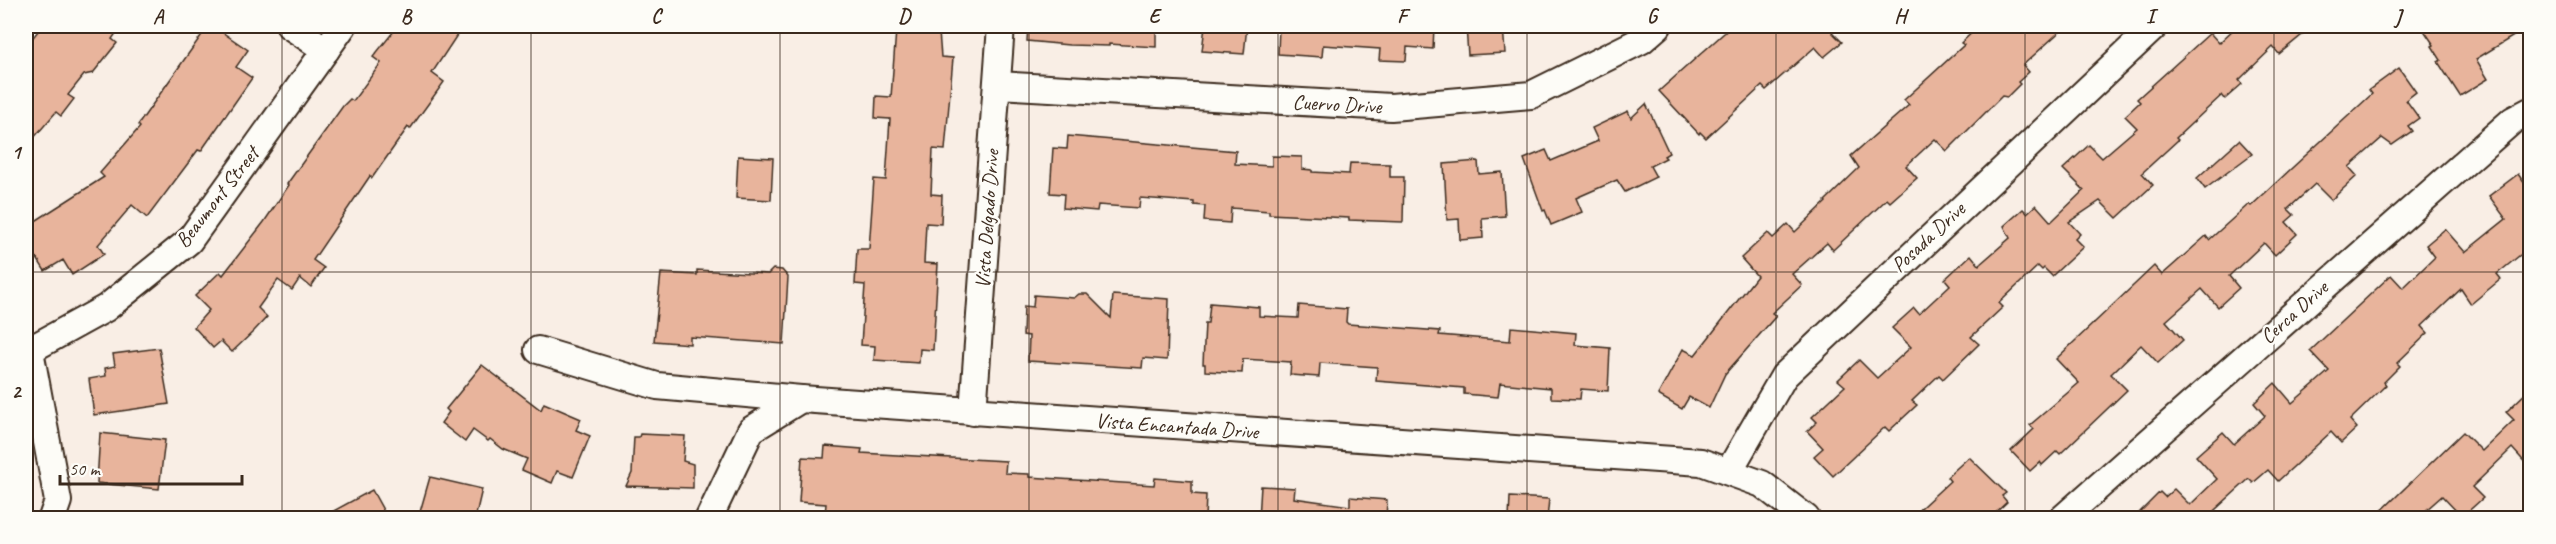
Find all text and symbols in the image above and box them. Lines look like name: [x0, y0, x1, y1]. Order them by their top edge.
text: A: [153, 4, 165, 29]
text: B: [401, 4, 413, 29]
text: C: [651, 4, 663, 29]
text: D: [898, 4, 912, 29]
text: E: [1149, 4, 1163, 29]
text: F: [1397, 4, 1411, 29]
text: G: [1647, 4, 1660, 29]
text: H: [1894, 4, 1909, 29]
text: I: [2146, 4, 2159, 29]
text: J: [2393, 4, 2405, 29]
street label: Cuervo Drive: [1292, 89, 1383, 119]
street label: Beaumont Street: [170, 139, 266, 253]
text: 1: [12, 140, 23, 165]
street label: Vista Delgado Drive: [969, 147, 1005, 289]
street label: Posada Drive: [1886, 195, 1971, 278]
street label: Cerca Drive: [2255, 273, 2335, 349]
text: 2: [12, 379, 23, 404]
street label: Vista Encantada Drive: [1095, 407, 1261, 445]
scale bar: [60, 448, 242, 486]
text: 50 m: [69, 458, 102, 480]

